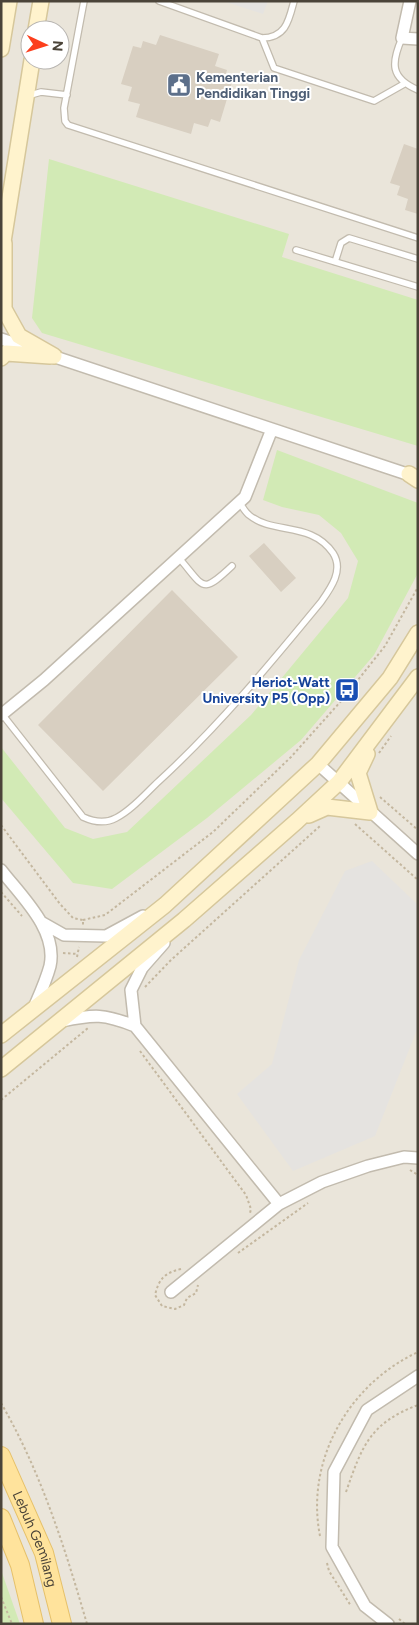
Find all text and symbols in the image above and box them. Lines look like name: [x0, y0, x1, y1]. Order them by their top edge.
north arrow: [20, 20, 70, 70]
text: N: [49, 40, 66, 52]
place label: Kementerian Pendidikan Tinggi: [196, 69, 310, 102]
public building icon: Kementerian Pendidikan Tinggi: [166, 72, 192, 98]
place label: Heriot-Watt University P5 (Opp): [202, 674, 330, 707]
bus stop icon: Heriot-Watt University P5 (Opp): [334, 677, 360, 703]
street label: Lebuh Gemilang: [9, 1488, 60, 1589]

